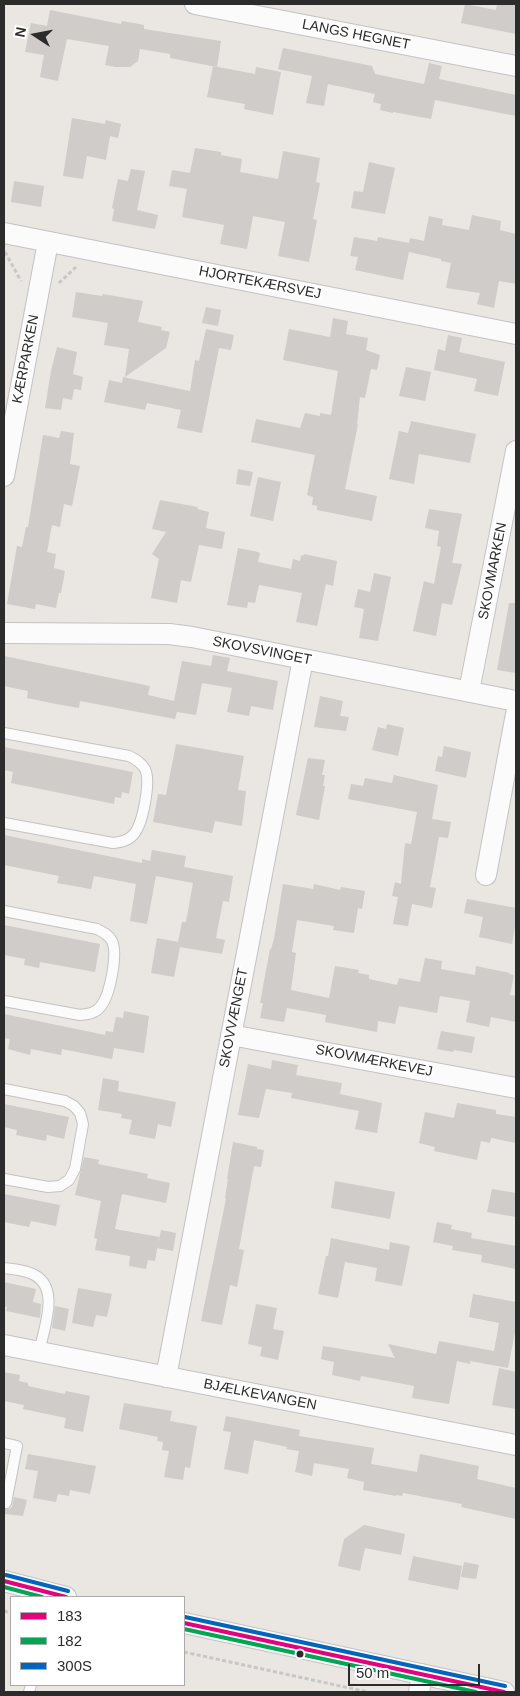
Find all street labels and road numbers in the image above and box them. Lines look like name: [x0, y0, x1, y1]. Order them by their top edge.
street label: LANGS HEGNET: [301, 16, 411, 54]
street label: HJORTEKÆRSVEJ: [197, 263, 323, 303]
street label: KÆRPARKEN: [9, 313, 43, 405]
street label: SKOVMARKEN: [475, 521, 511, 621]
street label: SKOVSVINGET: [211, 633, 313, 669]
street label: SKOVVÆNGET: [216, 967, 252, 1069]
street label: SKOVMÆRKEVEJ: [314, 1041, 434, 1081]
street label: BJÆLKEVANGEN: [202, 1376, 318, 1414]

